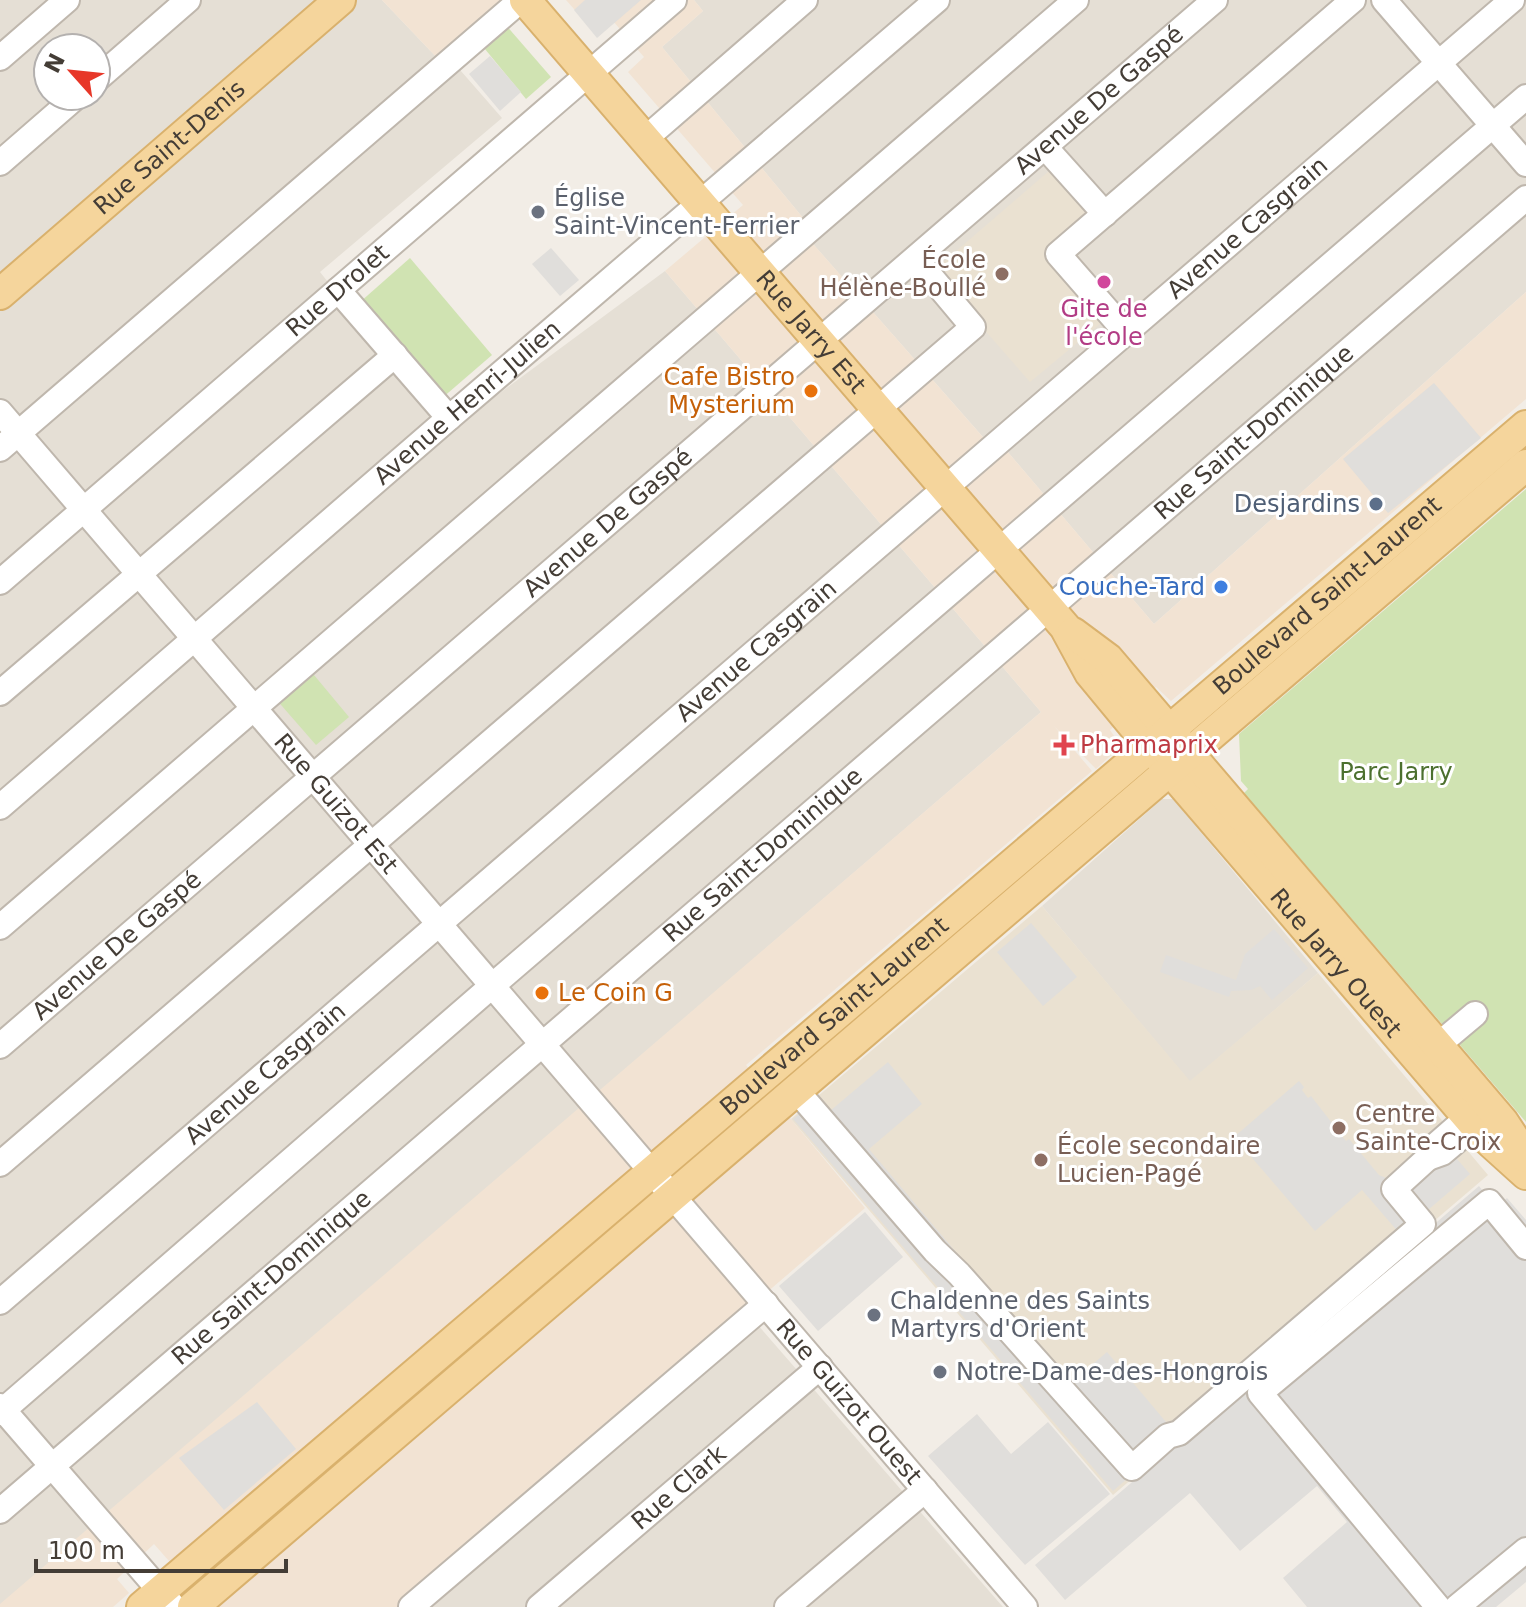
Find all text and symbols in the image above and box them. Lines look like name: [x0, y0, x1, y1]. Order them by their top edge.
street label: Avenue De Gaspé: [1009, 20, 1189, 180]
north arrow: [32, 32, 112, 112]
text: N: [39, 49, 70, 77]
street label: Rue Saint-Denis: [88, 74, 251, 220]
street label: Avenue Casgrain: [1161, 151, 1333, 305]
place label: Église Saint-Vincent-Ferrier: [554, 183, 800, 240]
marker: Église Saint-Vincent-Ferrier: [529, 203, 547, 221]
street label: Rue Drolet: [281, 239, 395, 342]
place label: École Hélène-Boullé: [820, 245, 986, 302]
street label: Rue Jarry Est: [750, 265, 871, 399]
marker: École Hélène-Boullé: [993, 265, 1011, 283]
marker: Gite de l'école: [1095, 273, 1113, 291]
place label: Gite de l'école: [1060, 295, 1148, 351]
street label: Avenue Henri-Julien: [368, 315, 566, 491]
street label: Rue Saint-Dominique: [1149, 339, 1359, 526]
place label: Cafe Bistro Mysterium: [664, 363, 795, 419]
marker: Cafe Bistro Mysterium: [802, 382, 820, 400]
street label: Avenue De Gaspé: [518, 442, 698, 603]
place label: Desjardins: [1234, 490, 1360, 518]
street label: Boulevard Saint-Laurent: [1207, 491, 1447, 701]
marker: Desjardins: [1367, 495, 1385, 513]
place label: Couche-Tard: [1059, 573, 1205, 601]
street label: Avenue Casgrain: [670, 574, 842, 727]
marker: Couche-Tard: [1212, 578, 1230, 596]
street label: Rue Guizot Est: [268, 728, 404, 879]
place label: Pharmaprix: [1080, 731, 1218, 759]
marker: Pharmaprix: [1055, 736, 1073, 754]
park label: Parc Jarry: [1339, 758, 1453, 786]
street label: Rue Saint-Dominique: [657, 762, 868, 948]
street label: Avenue De Gaspé: [27, 865, 207, 1026]
street label: Rue Jarry Ouest: [1264, 883, 1407, 1043]
street label: Boulevard Saint-Laurent: [714, 911, 954, 1121]
place label: Le Coin G: [558, 979, 673, 1007]
marker: Le Coin G: [533, 984, 551, 1002]
street label: Avenue Casgrain: [179, 997, 351, 1150]
place label: Centre Sainte-Croix: [1355, 1100, 1501, 1156]
marker: Centre Sainte-Croix: [1330, 1119, 1348, 1137]
place label: École secondaire Lucien-Pagé: [1057, 1131, 1260, 1188]
marker: École secondaire Lucien-Pagé: [1032, 1151, 1050, 1169]
street label: Rue Saint-Dominique: [166, 1184, 377, 1371]
place label: Chaldenne des Saints Martyrs d'Orient: [890, 1287, 1150, 1343]
marker: Chaldenne des Saints Martyrs d'Orient: [865, 1306, 883, 1324]
street label: Rue Guizot Ouest: [770, 1313, 928, 1490]
place label: Notre-Dame-des-Hongrois: [956, 1358, 1268, 1386]
marker: Notre-Dame-des-Hongrois: [931, 1363, 949, 1381]
street label: Rue Clark: [626, 1439, 732, 1536]
scale bar: [36, 1523, 286, 1573]
text: 100 m: [48, 1537, 125, 1565]

